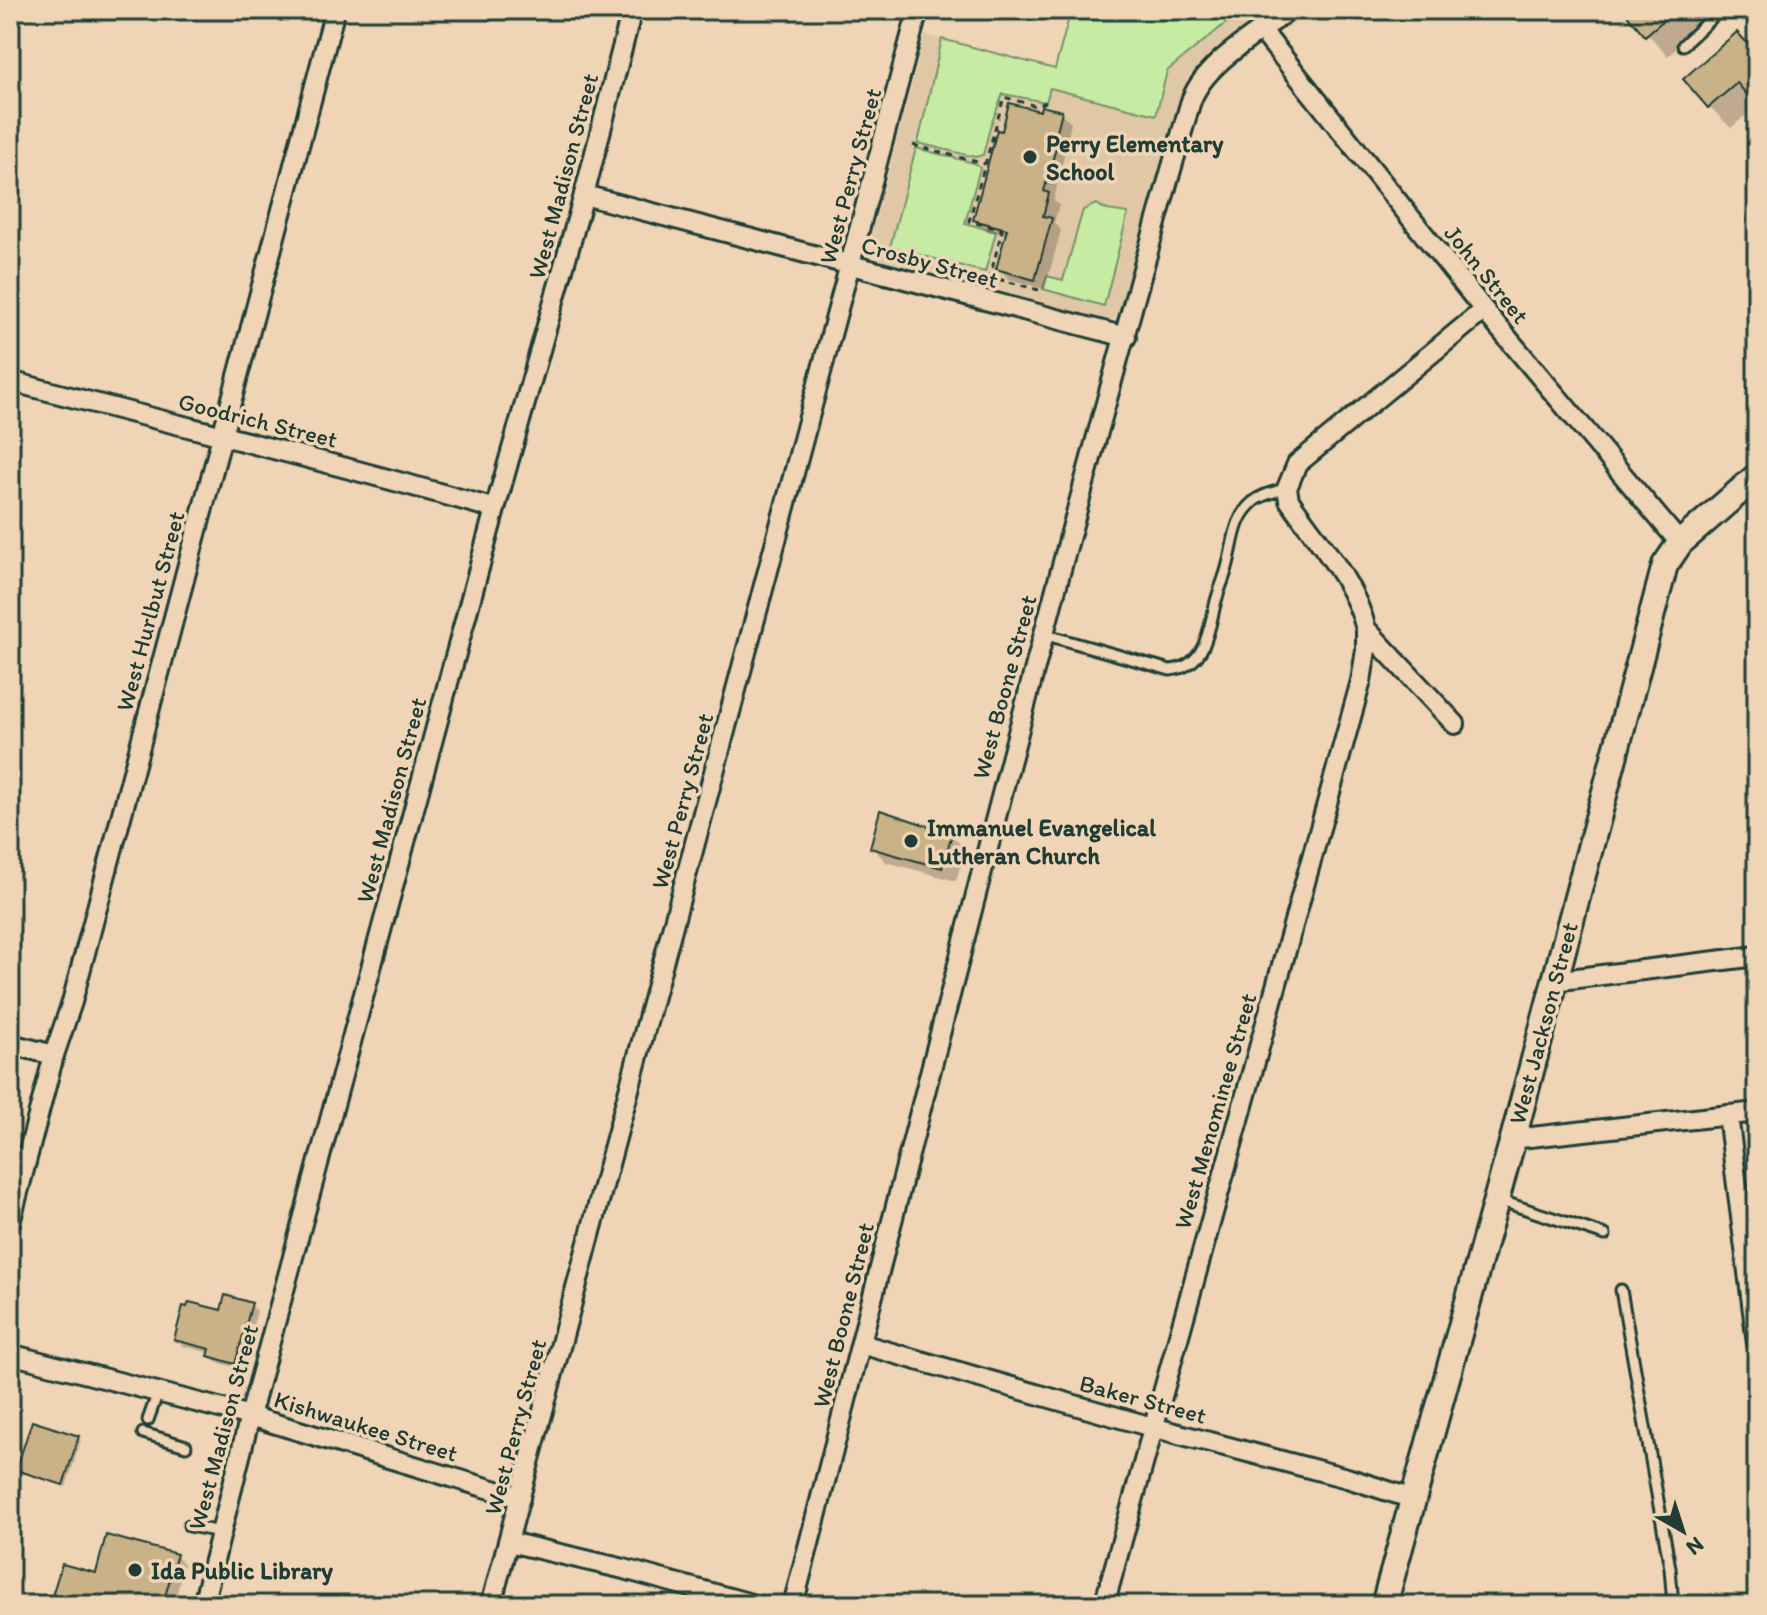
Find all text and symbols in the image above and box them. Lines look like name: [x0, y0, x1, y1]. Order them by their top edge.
street label: West Madison Street: [522, 70, 604, 282]
street label: West Perry Street: [813, 85, 887, 267]
place label: Perry Elementary School: [1046, 129, 1224, 186]
marker: Perry Elementary School: [1021, 148, 1039, 166]
street label: John Street: [1438, 219, 1536, 329]
street label: Crosby Street: [858, 230, 1002, 294]
street label: Goodrich Street: [175, 386, 341, 454]
street label: West Hurlbut Street: [109, 508, 191, 714]
street label: West Boone Street: [965, 592, 1043, 782]
street label: West Madison Street: [350, 694, 432, 906]
street label: West Perry Street: [645, 710, 719, 892]
place label: Immanuel Evangelical Lutheran Church: [927, 813, 1156, 870]
marker: Immanuel Evangelical Lutheran Church: [902, 832, 920, 850]
street label: West Jackson Street: [1502, 919, 1584, 1127]
street label: West Menominee Street: [1167, 990, 1263, 1232]
street label: West Boone Street: [806, 1219, 880, 1411]
street label: West Madison Street: [182, 1321, 264, 1533]
street label: West Perry Street: [478, 1336, 552, 1518]
street label: Baker Street: [1076, 1368, 1210, 1430]
street label: Kishwaukee Street: [271, 1384, 461, 1468]
north arrow: [1643, 1491, 1723, 1571]
text: N: [1681, 1531, 1710, 1561]
place label: Ida Public Library: [151, 1556, 334, 1586]
marker: Ida Public Library: [126, 1561, 144, 1579]

